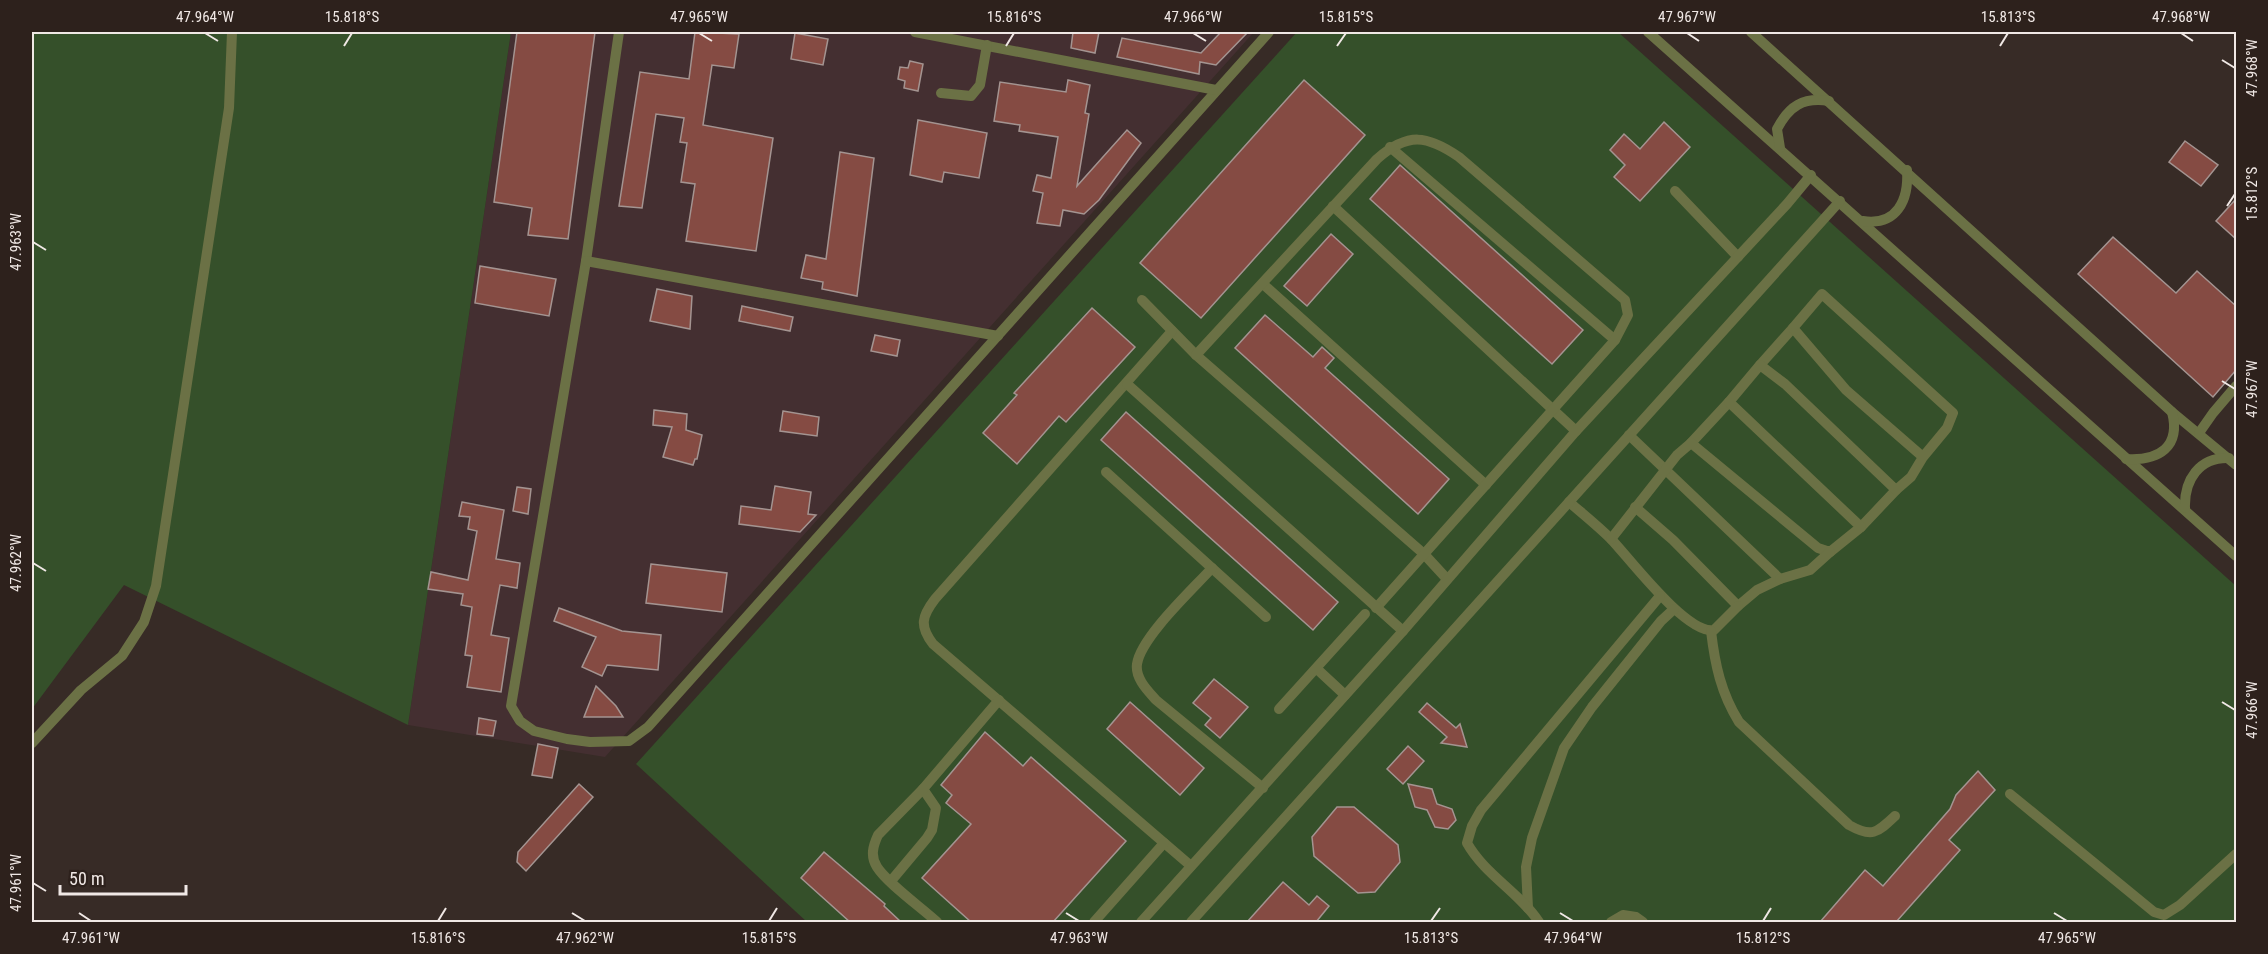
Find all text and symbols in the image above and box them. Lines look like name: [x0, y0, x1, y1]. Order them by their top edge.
text: 47.964°W: [176, 8, 235, 26]
text: 15.818°S: [325, 8, 379, 26]
text: 47.965°W: [670, 8, 729, 26]
text: 15.816°S: [987, 8, 1041, 26]
text: 47.966°W: [1164, 8, 1223, 26]
text: 15.815°S: [1319, 8, 1373, 26]
text: 47.967°W: [1658, 8, 1717, 26]
text: 15.813°S: [1981, 8, 2035, 26]
text: 47.968°W: [2152, 8, 2211, 26]
text: 47.968°W: [2243, 38, 2261, 97]
text: 15.812°S: [2243, 167, 2261, 221]
text: 47.963°W: [7, 212, 25, 271]
text: 47.967°W: [2243, 359, 2261, 418]
text: 47.962°W: [7, 533, 25, 592]
text: 47.966°W: [2243, 680, 2261, 739]
text: 47.961°W: [7, 853, 25, 912]
scale bar: [60, 858, 186, 896]
text: 50 m: [69, 868, 104, 889]
text: 47.961°W: [62, 929, 121, 947]
text: 15.816°S: [411, 929, 465, 947]
text: 47.962°W: [556, 929, 615, 947]
text: 15.815°S: [742, 929, 796, 947]
text: 47.963°W: [1050, 929, 1109, 947]
text: 15.813°S: [1404, 929, 1458, 947]
text: 47.964°W: [1544, 929, 1603, 947]
text: 15.812°S: [1736, 929, 1790, 947]
text: 47.965°W: [2038, 929, 2097, 947]

